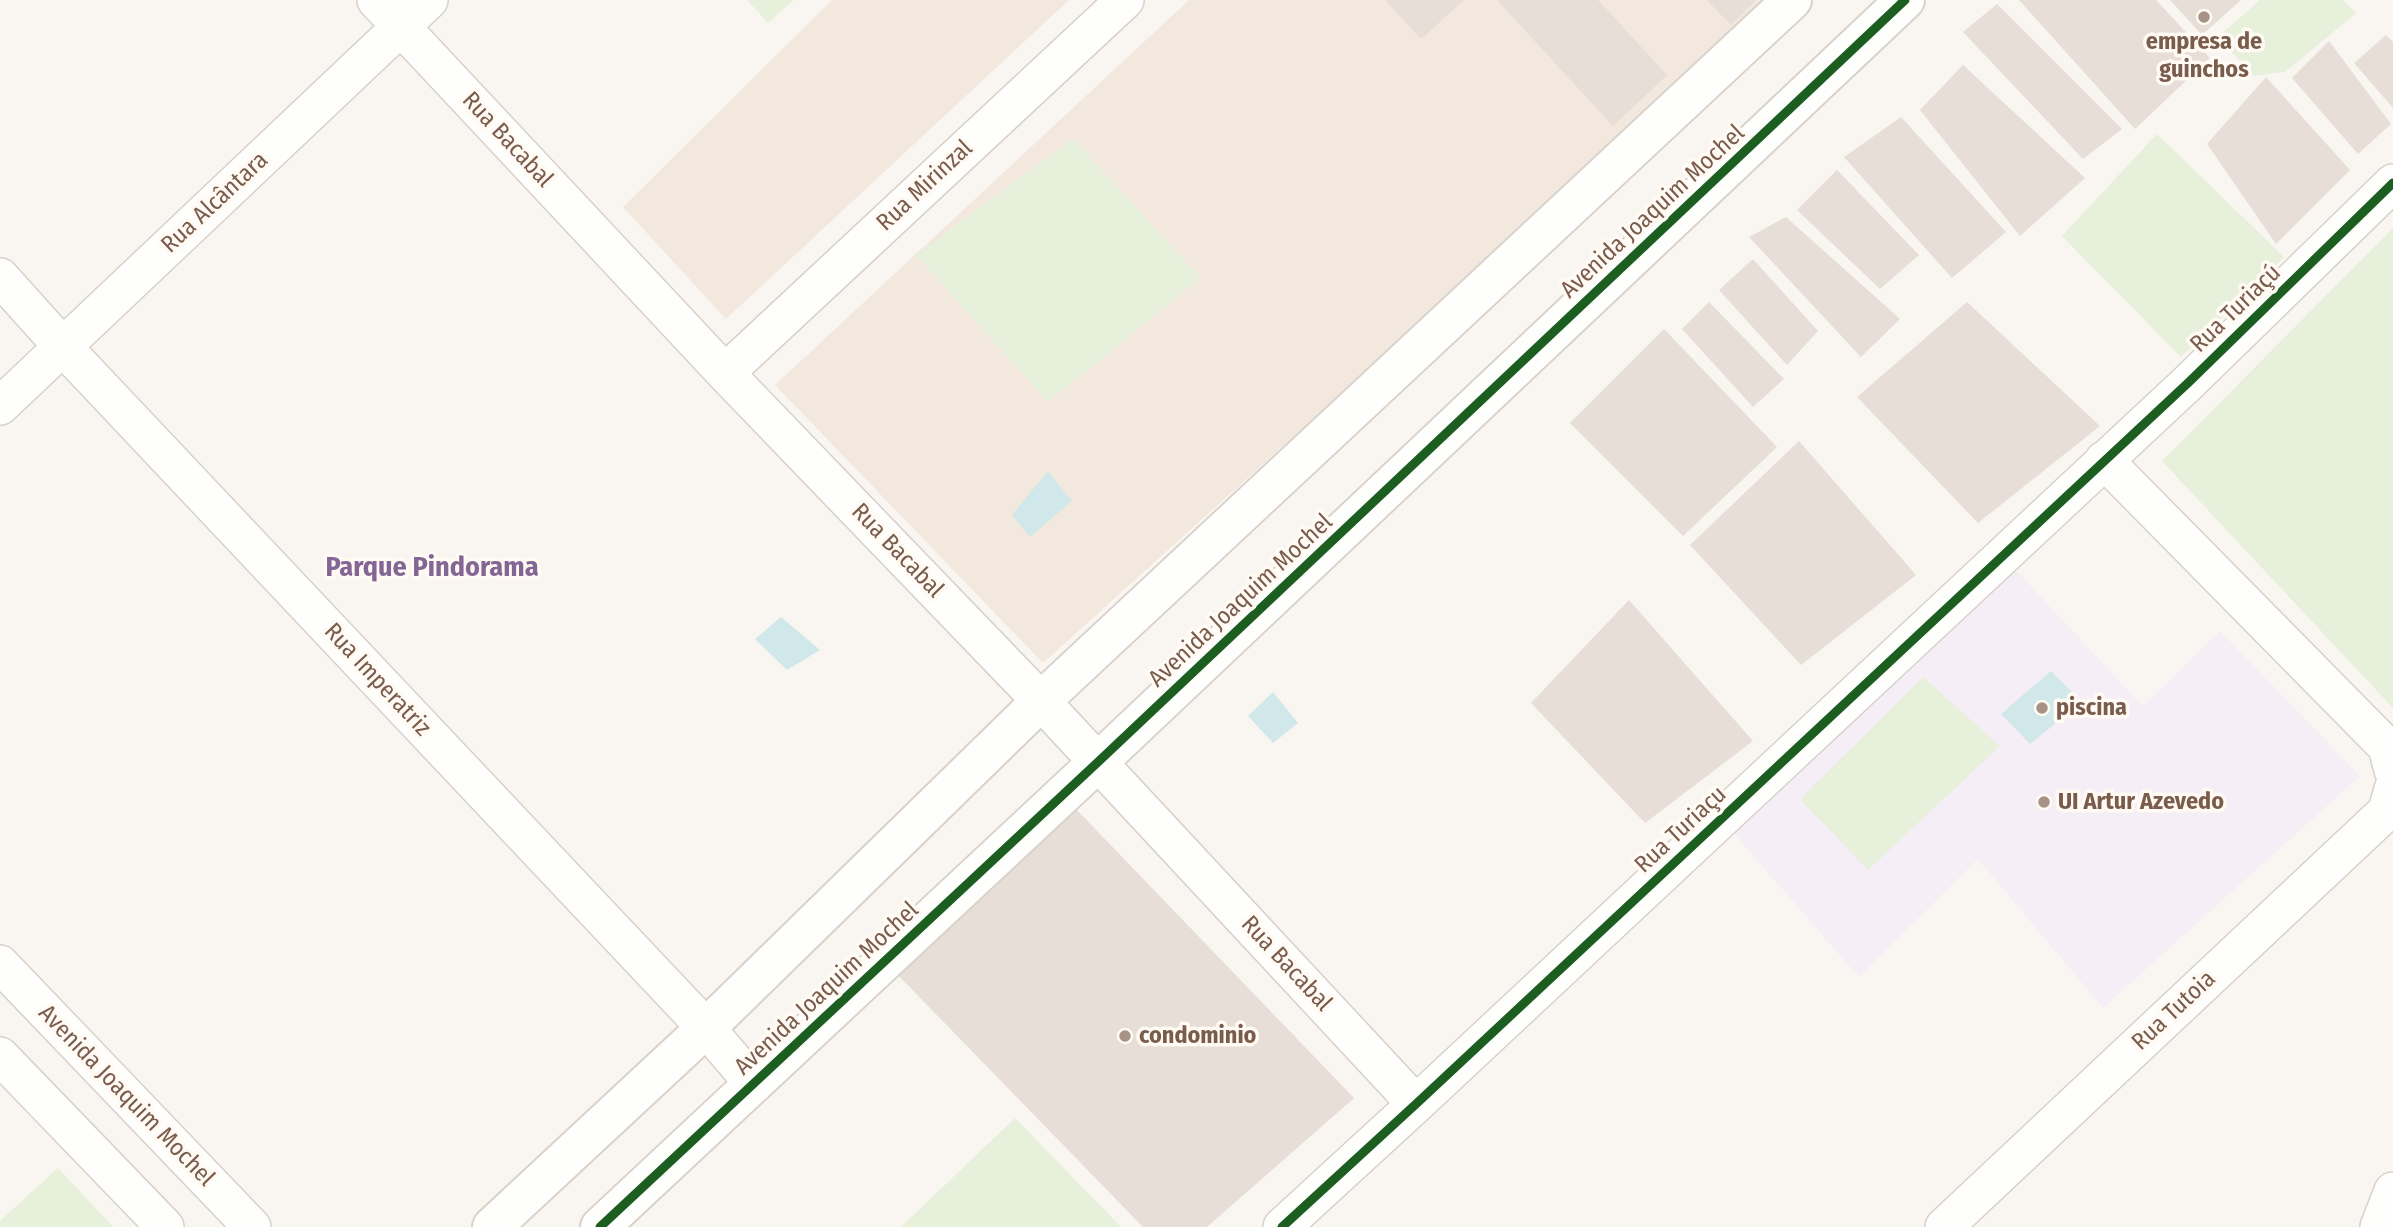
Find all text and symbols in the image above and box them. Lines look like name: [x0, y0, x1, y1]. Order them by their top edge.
marker: empresa de guinchos: [2196, 9, 2212, 25]
place label: empresa de guinchos: [2146, 28, 2262, 84]
street label: Rua Bacabal: [456, 86, 558, 194]
street label: Avenida Joaquim Mochel: [1555, 119, 1751, 305]
street label: Rua Mirinzal: [871, 134, 979, 238]
street label: Rua Alcântara: [156, 146, 274, 260]
street label: Rua Turiaçú: [2185, 259, 2287, 359]
street label: Rua Bacabal: [845, 498, 949, 604]
street label: Avenida Joaquim Mochel: [1143, 508, 1339, 694]
district label: Parque Pindorama: [325, 551, 539, 585]
street label: Rua Imperatriz: [318, 618, 436, 742]
place label: piscina: [2056, 694, 2127, 722]
marker: piscina: [2034, 700, 2050, 716]
street label: Rua Turiaçu: [1629, 780, 1733, 880]
place label: UI Artur Azevedo: [2058, 788, 2224, 816]
marker: UI Artur Azevedo: [2036, 794, 2052, 810]
street label: Avenida Joaquim Mochel: [729, 896, 925, 1082]
street label: Rua Bacabal: [1235, 910, 1337, 1018]
street label: Rua Tutoia: [2126, 965, 2222, 1057]
street label: Avenida Joaquim Mochel: [32, 999, 220, 1193]
place label: condominio: [1139, 1022, 1256, 1050]
marker: condominio: [1117, 1028, 1133, 1044]

